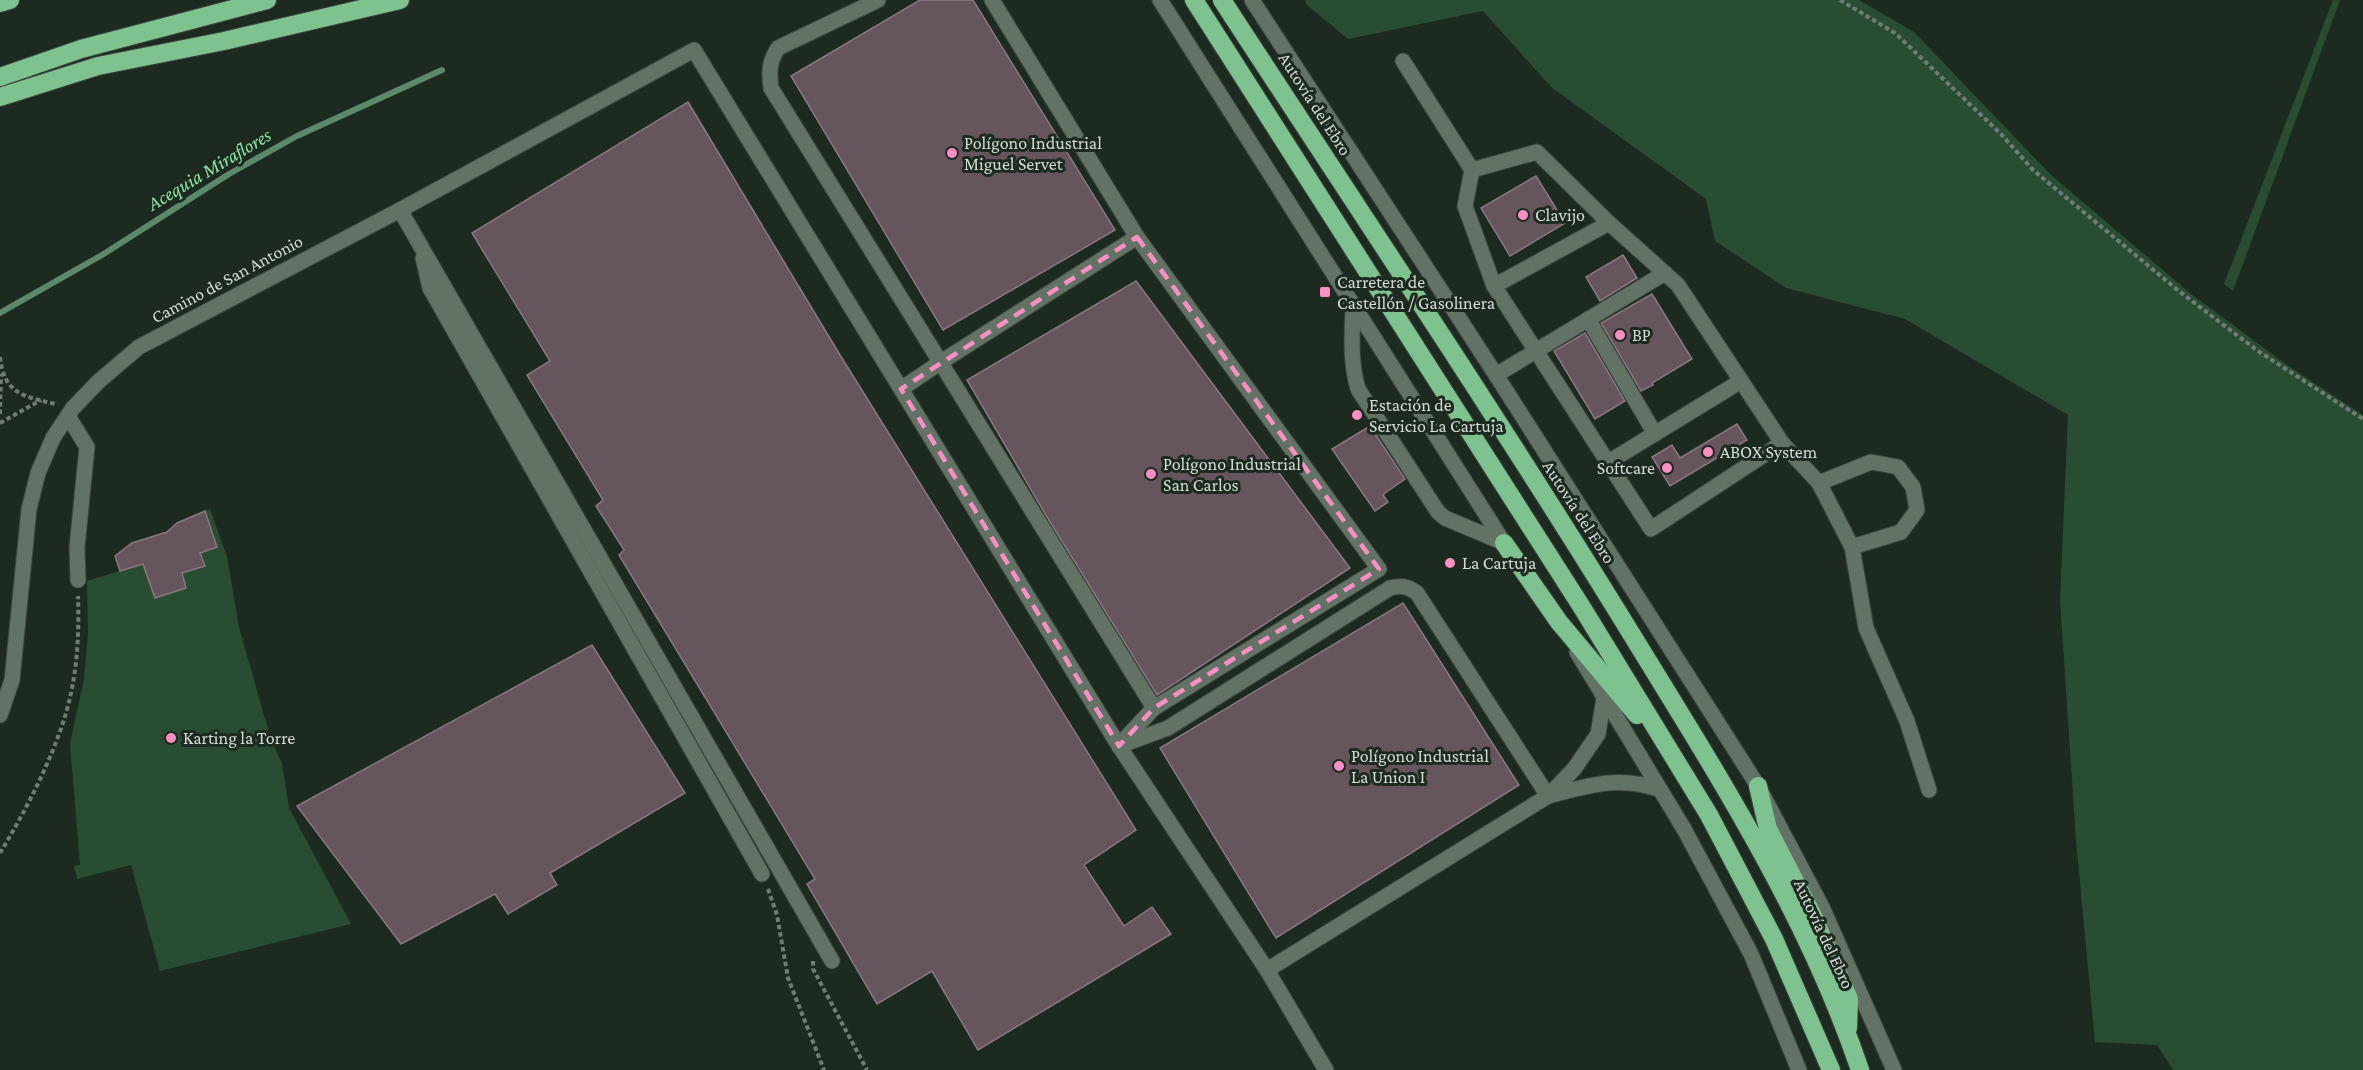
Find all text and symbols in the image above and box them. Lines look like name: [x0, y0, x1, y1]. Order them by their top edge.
street label: Autovía del Ebro: [1274, 49, 1356, 159]
water label: Acequia Miraflores: [142, 123, 276, 216]
place label: Polígono Industrial Miguel Servet: [964, 133, 1102, 174]
marker: Polígono Industrial Miguel Servet: [945, 146, 959, 160]
place label: Clavijo: [1535, 205, 1585, 226]
marker: Clavijo: [1516, 208, 1530, 222]
street label: Camino de San Antonio: [148, 231, 306, 327]
place label: Carretera de Castellón / Gasolinera: [1337, 272, 1495, 313]
marker: Carretera de Castellón / Gasolinera: [1318, 285, 1332, 299]
place label: BP: [1632, 325, 1651, 345]
marker: BP: [1613, 328, 1627, 342]
place label: Estación de Servicio La Cartuja: [1369, 395, 1504, 437]
marker: Estación de Servicio La Cartuja: [1350, 408, 1364, 422]
place label: ABOX System: [1720, 442, 1818, 462]
marker: ABOX System: [1701, 445, 1715, 459]
place label: Polígono Industrial San Carlos: [1163, 454, 1301, 495]
street label: Autovía del Ebro: [1538, 457, 1620, 567]
place label: Softcare: [1597, 458, 1655, 478]
marker: Softcare: [1660, 461, 1674, 475]
marker: Polígono Industrial San Carlos: [1144, 467, 1158, 481]
place label: La Cartuja: [1462, 553, 1536, 574]
marker: La Cartuja: [1443, 556, 1457, 570]
place label: Karting la Torre: [183, 728, 295, 748]
marker: Karting la Torre: [164, 731, 178, 745]
place label: Polígono Industrial La Union I: [1351, 746, 1489, 787]
marker: Polígono Industrial La Union I: [1332, 759, 1346, 773]
street label: Autovía del Ebro: [1790, 876, 1858, 992]

